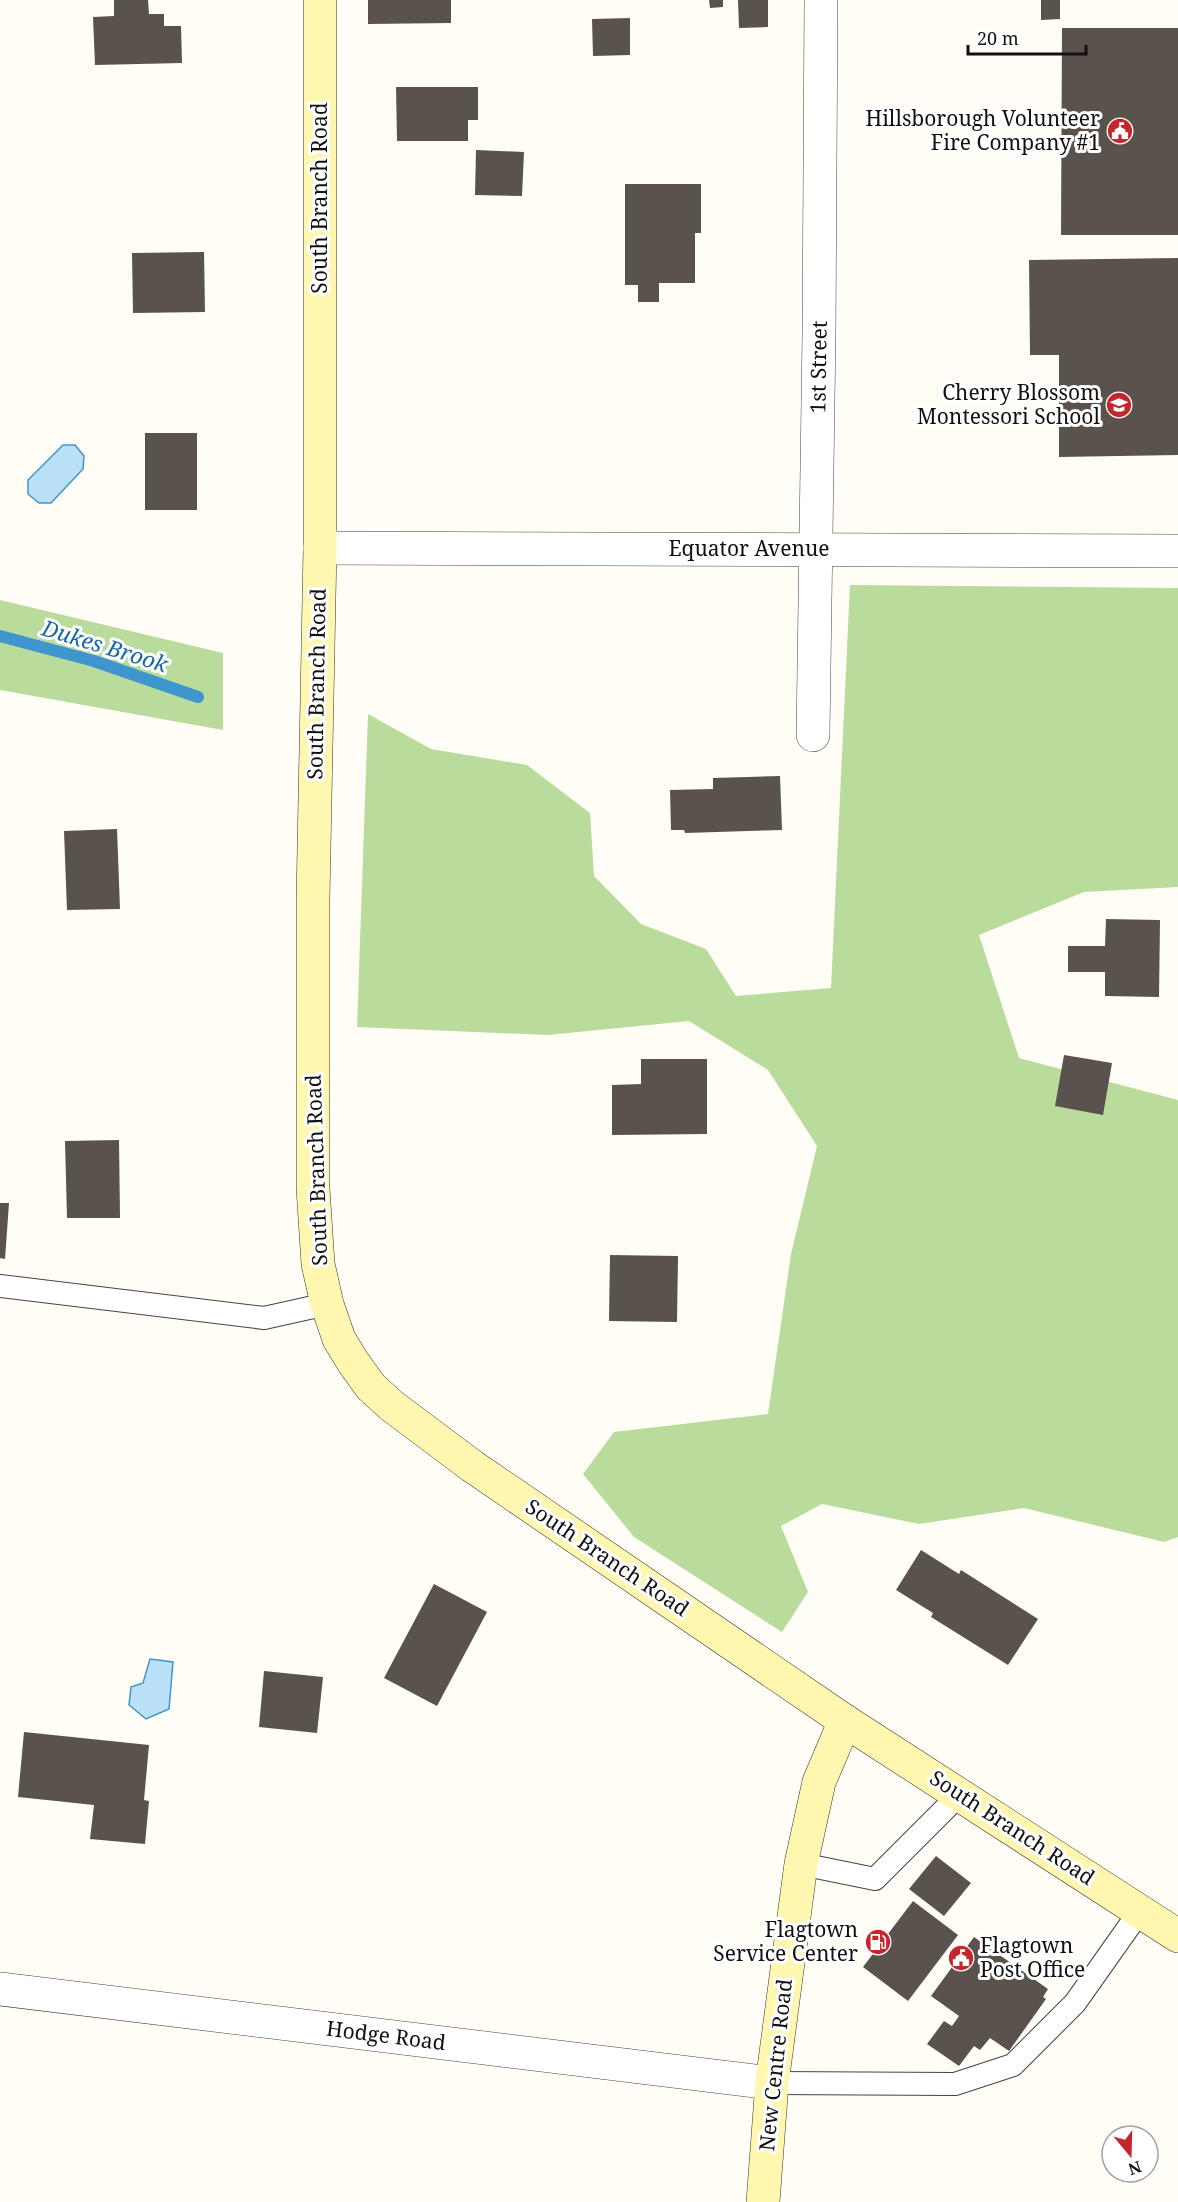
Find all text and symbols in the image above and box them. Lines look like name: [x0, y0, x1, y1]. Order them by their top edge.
scale bar: [968, 18, 1086, 56]
text: 20 m: [977, 26, 1019, 50]
street label: South Branch Road: [305, 102, 333, 294]
place label: Hillsborough Volunteer Fire Company #1: [866, 104, 1100, 156]
public building icon: Hillsborough Volunteer Fire Company #1: [1105, 116, 1135, 146]
street label: 1st Street: [803, 320, 833, 414]
place label: Cherry Blossom Montessori School: [917, 378, 1100, 430]
school or university icon: Cherry Blossom Montessori School: [1104, 390, 1134, 420]
street label: Equator Avenue: [668, 534, 830, 562]
street label: South Branch Road: [300, 588, 332, 780]
water label: Dukes Brook: [38, 611, 173, 679]
street label: South Branch Road: [299, 1074, 333, 1266]
street label: South Branch Road: [520, 1492, 695, 1622]
street label: South Branch Road: [925, 1763, 1101, 1891]
place label: Flagtown Service Center: [713, 1915, 858, 1967]
fuel station icon: Flagtown Service Center: [863, 1927, 893, 1957]
place label: Flagtown Post Office: [980, 1931, 1085, 1983]
public building icon: Flagtown Post Office: [946, 1943, 976, 1973]
street label: New Centre Road: [752, 1977, 798, 2152]
street label: Hodge Road: [325, 2014, 448, 2056]
north arrow: [1100, 2124, 1160, 2184]
text: N: [1125, 2156, 1144, 2181]

